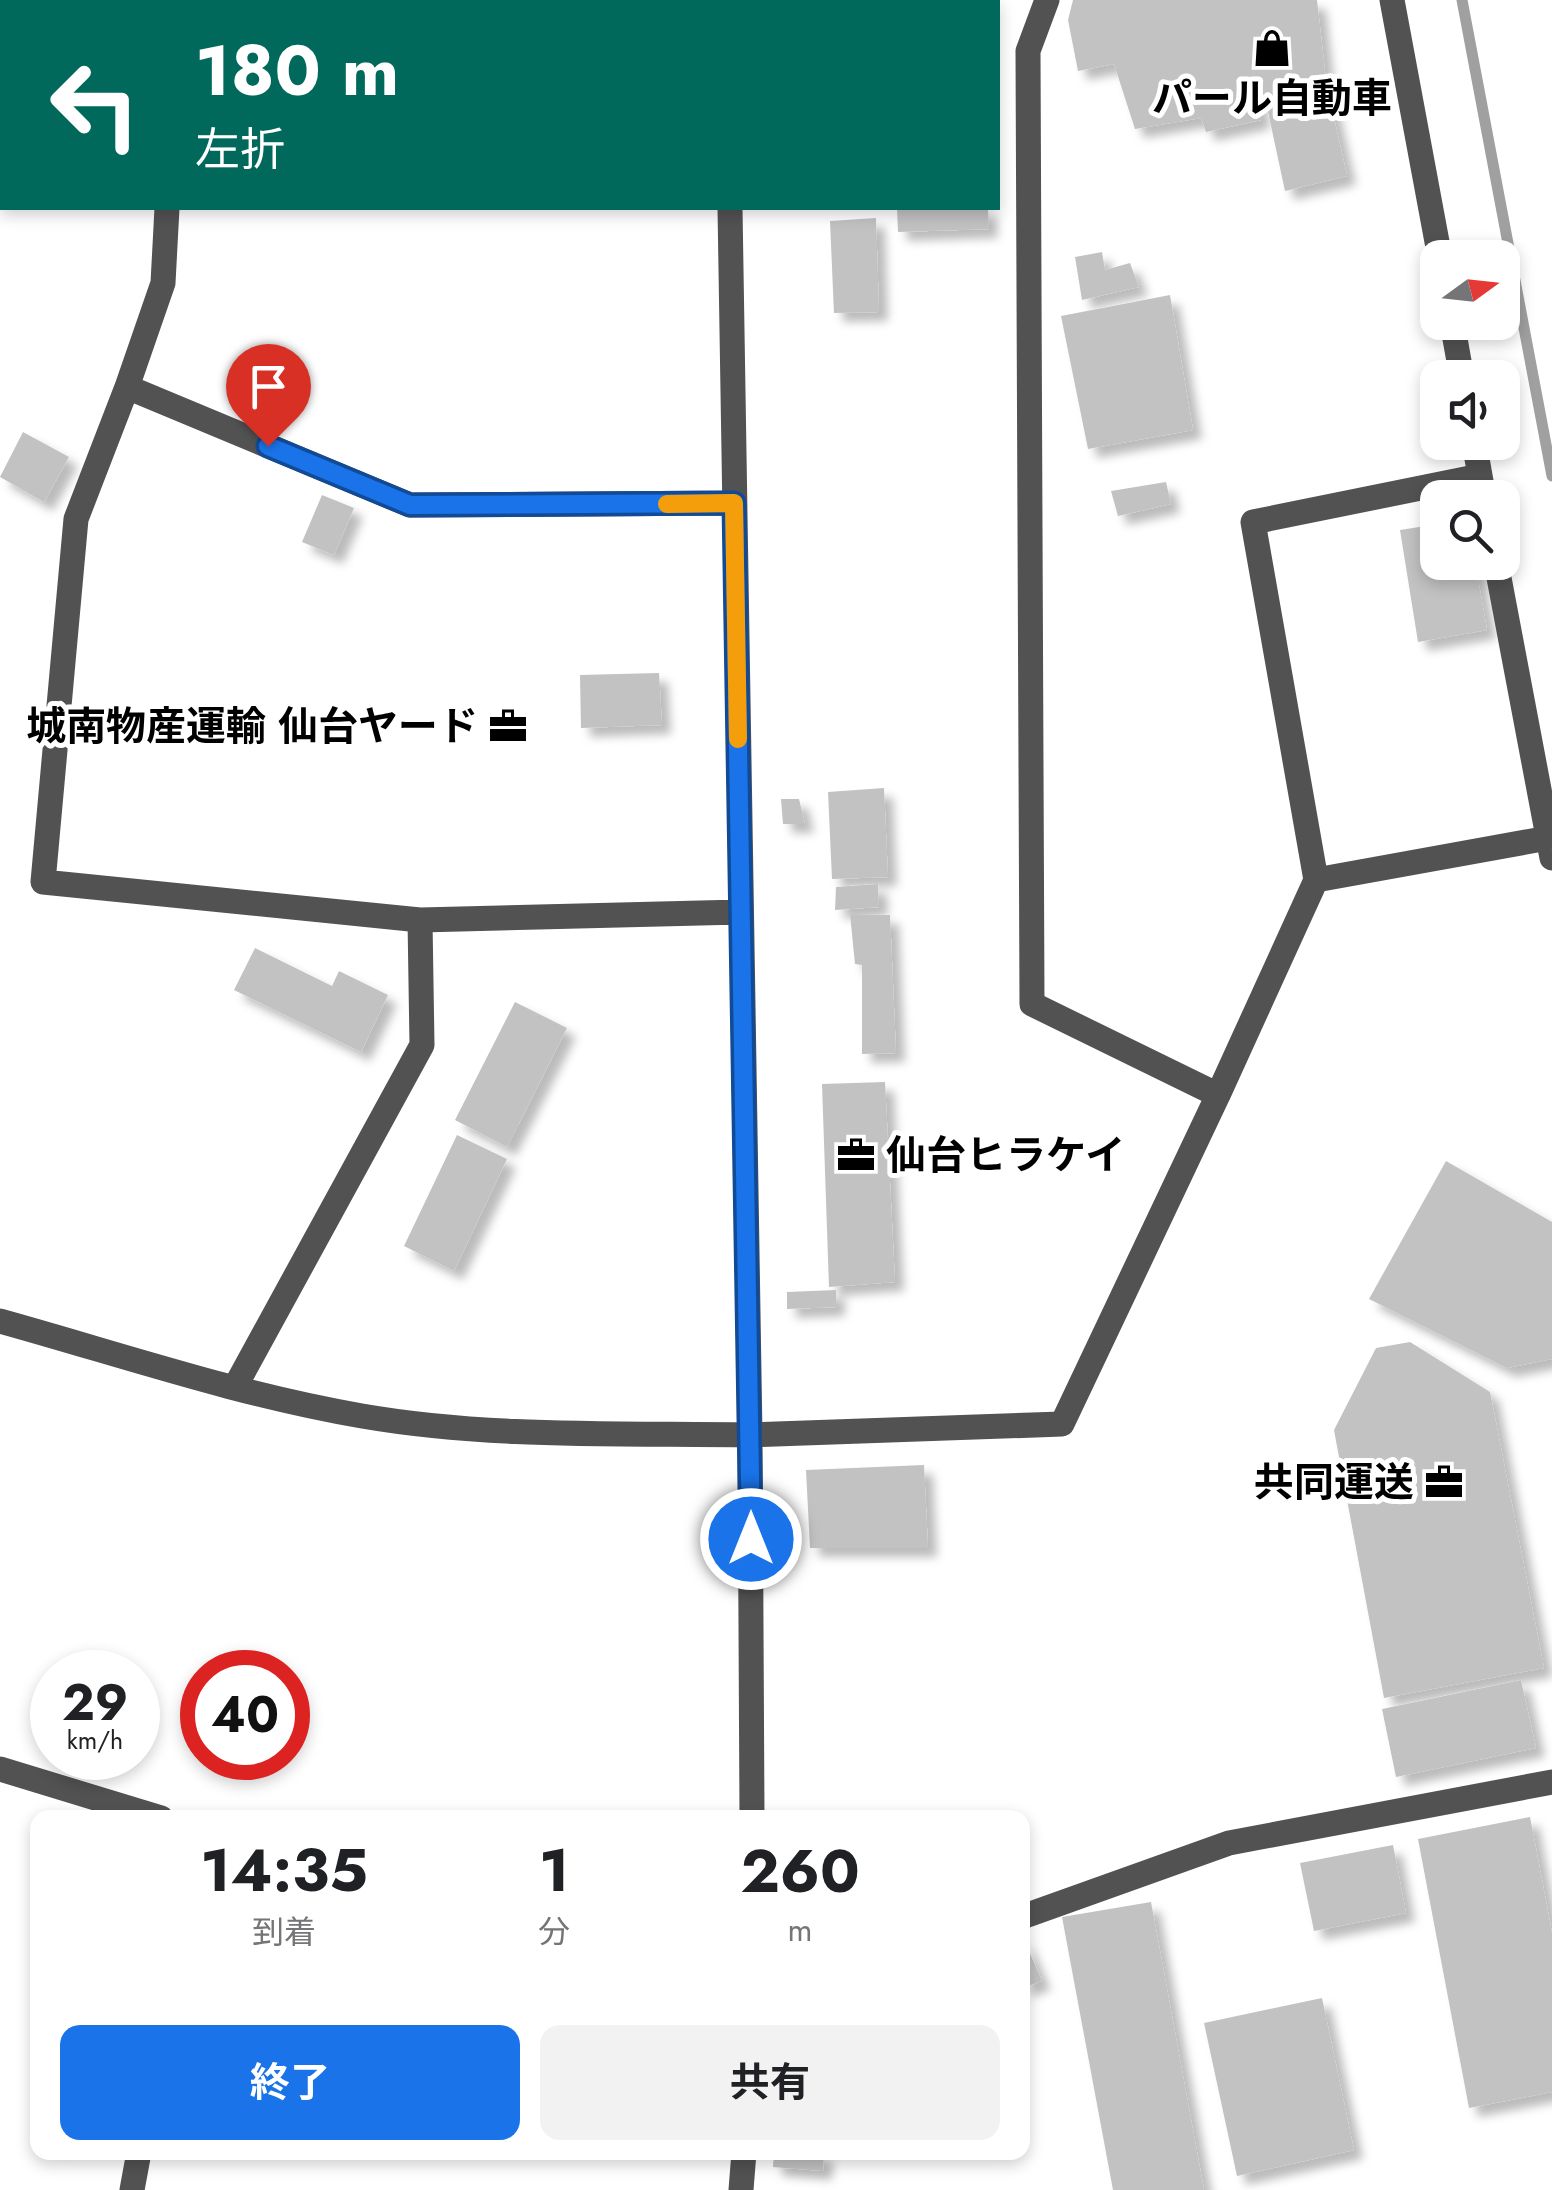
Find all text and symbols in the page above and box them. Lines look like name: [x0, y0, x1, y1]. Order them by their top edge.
text: 180 m: [195, 20, 399, 121]
shop icon: パール自動車: [1251, 27, 1293, 69]
icon: left: [30, 40, 160, 170]
place label: パール自動車: [1152, 69, 1392, 127]
text: 左折: [195, 117, 285, 182]
north arrow: [1420, 240, 1520, 340]
map controls: [1420, 240, 1520, 580]
pin: [226, 344, 311, 447]
icon: arrive: [241, 359, 296, 414]
button: sound: [1420, 360, 1520, 460]
button: search: [1420, 480, 1520, 580]
place label: 城南物産運輸 仙台ヤード: [26, 697, 478, 755]
office icon: 城南物産運輸 仙台ヤード: [487, 705, 529, 747]
place label: 仙台ヒラケイ: [886, 1126, 1125, 1184]
office icon: 仙台ヒラケイ: [835, 1134, 877, 1176]
place label: 共同運送: [1254, 1453, 1414, 1511]
office icon: 共同運送: [1423, 1461, 1465, 1503]
position arrow: [699, 1487, 803, 1591]
speed limit sign: 40: [180, 1650, 310, 1780]
text: 29: [62, 1666, 128, 1739]
text: km/h: [67, 1722, 123, 1758]
text: 14:35: [200, 1827, 368, 1914]
text: 1: [539, 1827, 569, 1914]
text: 260: [740, 1828, 860, 1915]
text: m: [788, 1907, 813, 1953]
text: 到着: [252, 1909, 316, 1955]
text: 分: [538, 1909, 570, 1955]
button: 終了: [60, 2025, 520, 2140]
button: 共有: [540, 2025, 1000, 2140]

